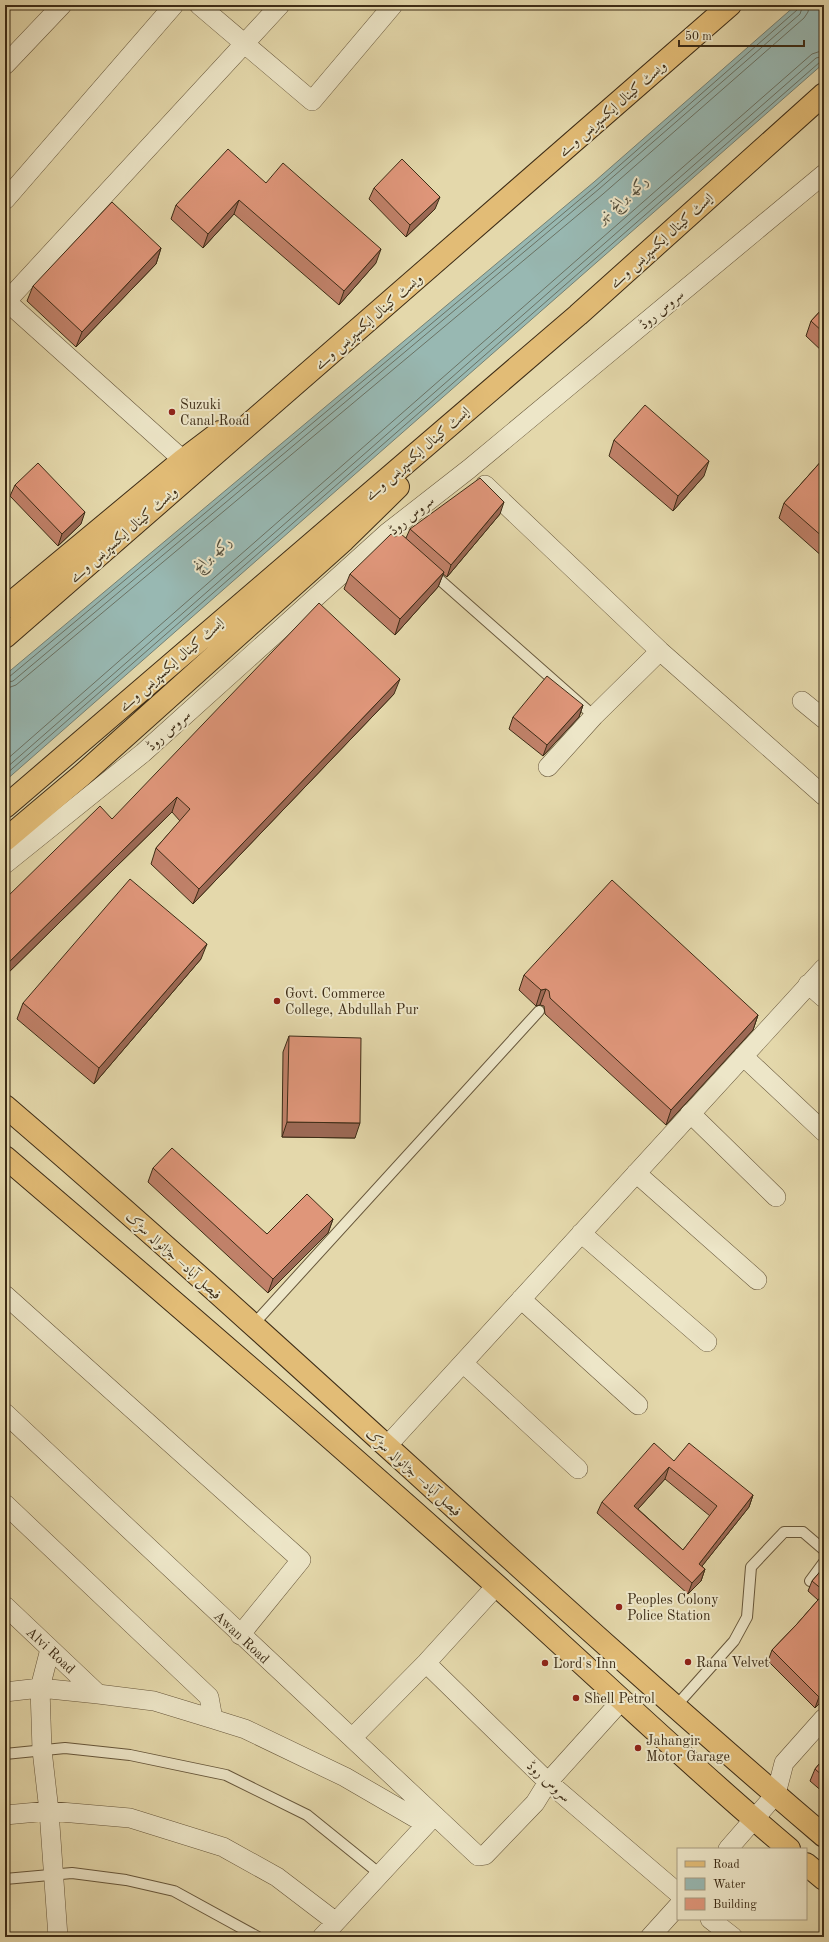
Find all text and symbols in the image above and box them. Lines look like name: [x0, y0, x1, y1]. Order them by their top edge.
scale bar: [679, 22, 804, 48]
text: 50 m: [685, 30, 712, 43]
street label: ویسٹ کینال ایکسپریس وے: [555, 58, 670, 161]
water label: رکھ برانچ نہر: [593, 173, 655, 231]
street label: ایسٹ کینال ایکسپریس وے: [607, 190, 717, 292]
street label: ویسٹ کینال ایکسپریس وے: [311, 271, 426, 374]
street label: سروس روڈ: [636, 286, 688, 334]
place label: Suzuki Canal Road: [180, 398, 250, 428]
street label: ایسٹ کینال ایکسپریس وے: [362, 404, 474, 504]
marker: Suzuki Canal Road: [167, 407, 177, 417]
street label: ویسٹ کینال ایکسپریس وے: [66, 484, 181, 587]
street label: سروس روڈ: [386, 493, 438, 540]
water label: رکھ برانچ: [190, 534, 238, 580]
street label: ایسٹ کینال ایکسپریس وے: [116, 615, 228, 715]
street label: سروس روڈ: [143, 707, 195, 755]
place label: Govt. Commerce College, Abdullah Pur: [285, 987, 419, 1017]
marker: Govt. Commerce College, Abdullah Pur: [272, 996, 282, 1006]
street label: فیصل آباد– جڑانوالہ سڑک: [121, 1208, 225, 1304]
street label: فیصل آباد– جڑانوالہ سڑک: [361, 1425, 465, 1521]
place label: Peoples Colony Police Station: [627, 1593, 719, 1623]
marker: Peoples Colony Police Station: [614, 1602, 624, 1612]
street label: Awan Road: [211, 1609, 272, 1667]
street label: Alvi Road: [23, 1625, 77, 1677]
place label: Rana Velvet: [696, 1656, 769, 1670]
place label: Lord's Inn: [553, 1657, 617, 1671]
marker: Rana Velvet: [683, 1657, 693, 1667]
marker: Lord's Inn: [540, 1658, 550, 1668]
place label: Shell Petrol: [584, 1692, 655, 1706]
marker: Shell Petrol: [571, 1693, 581, 1703]
place label: Jahangir Motor Garage: [646, 1734, 730, 1764]
marker: Jahangir Motor Garage: [633, 1743, 643, 1753]
street label: سروس روڈ: [522, 1758, 574, 1806]
legend: [677, 1848, 807, 1920]
text: Road: [713, 1859, 740, 1871]
text: Water: [713, 1879, 746, 1891]
text: Building: [713, 1899, 757, 1911]

